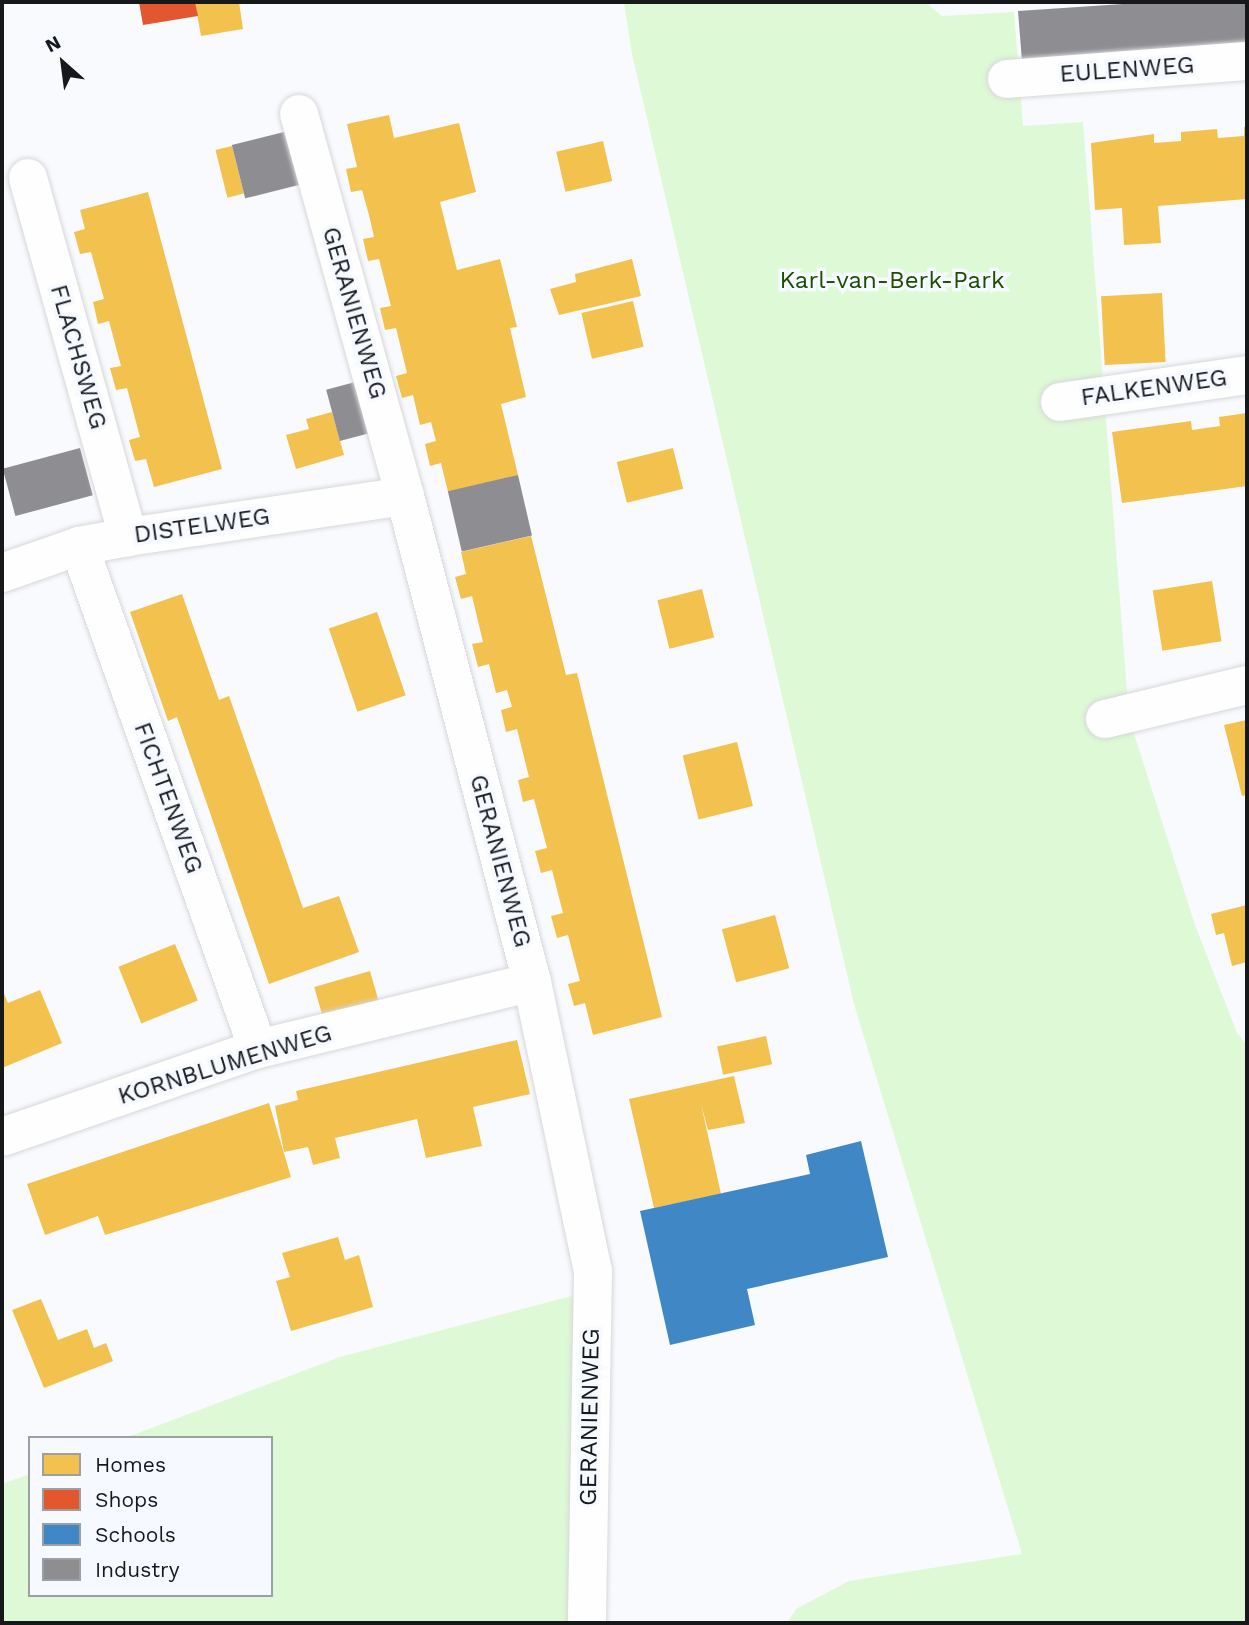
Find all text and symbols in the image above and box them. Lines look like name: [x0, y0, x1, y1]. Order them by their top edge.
north arrow: [28, 28, 98, 98]
text: N: [41, 31, 65, 57]
street label: EULENWEG: [1059, 51, 1195, 89]
street label: GERANIENWEG: [316, 224, 392, 402]
park label: Karl-van-Berk-Park: [779, 267, 1005, 295]
street label: FLACHSWEG: [44, 281, 112, 433]
street label: FALKENWEG: [1079, 363, 1229, 413]
street label: DISTELWEG: [132, 502, 272, 550]
street label: FICHTENWEG: [127, 719, 209, 877]
street label: GERANIENWEG: [463, 772, 537, 950]
street label: KORNBLUMENWEG: [115, 1019, 335, 1111]
street label: GERANIENWEG: [574, 1328, 606, 1506]
legend: [28, 1436, 273, 1597]
text: Homes: [95, 1452, 166, 1477]
text: Shops: [95, 1487, 158, 1512]
text: Schools: [95, 1522, 176, 1547]
text: Industry: [95, 1557, 180, 1582]

